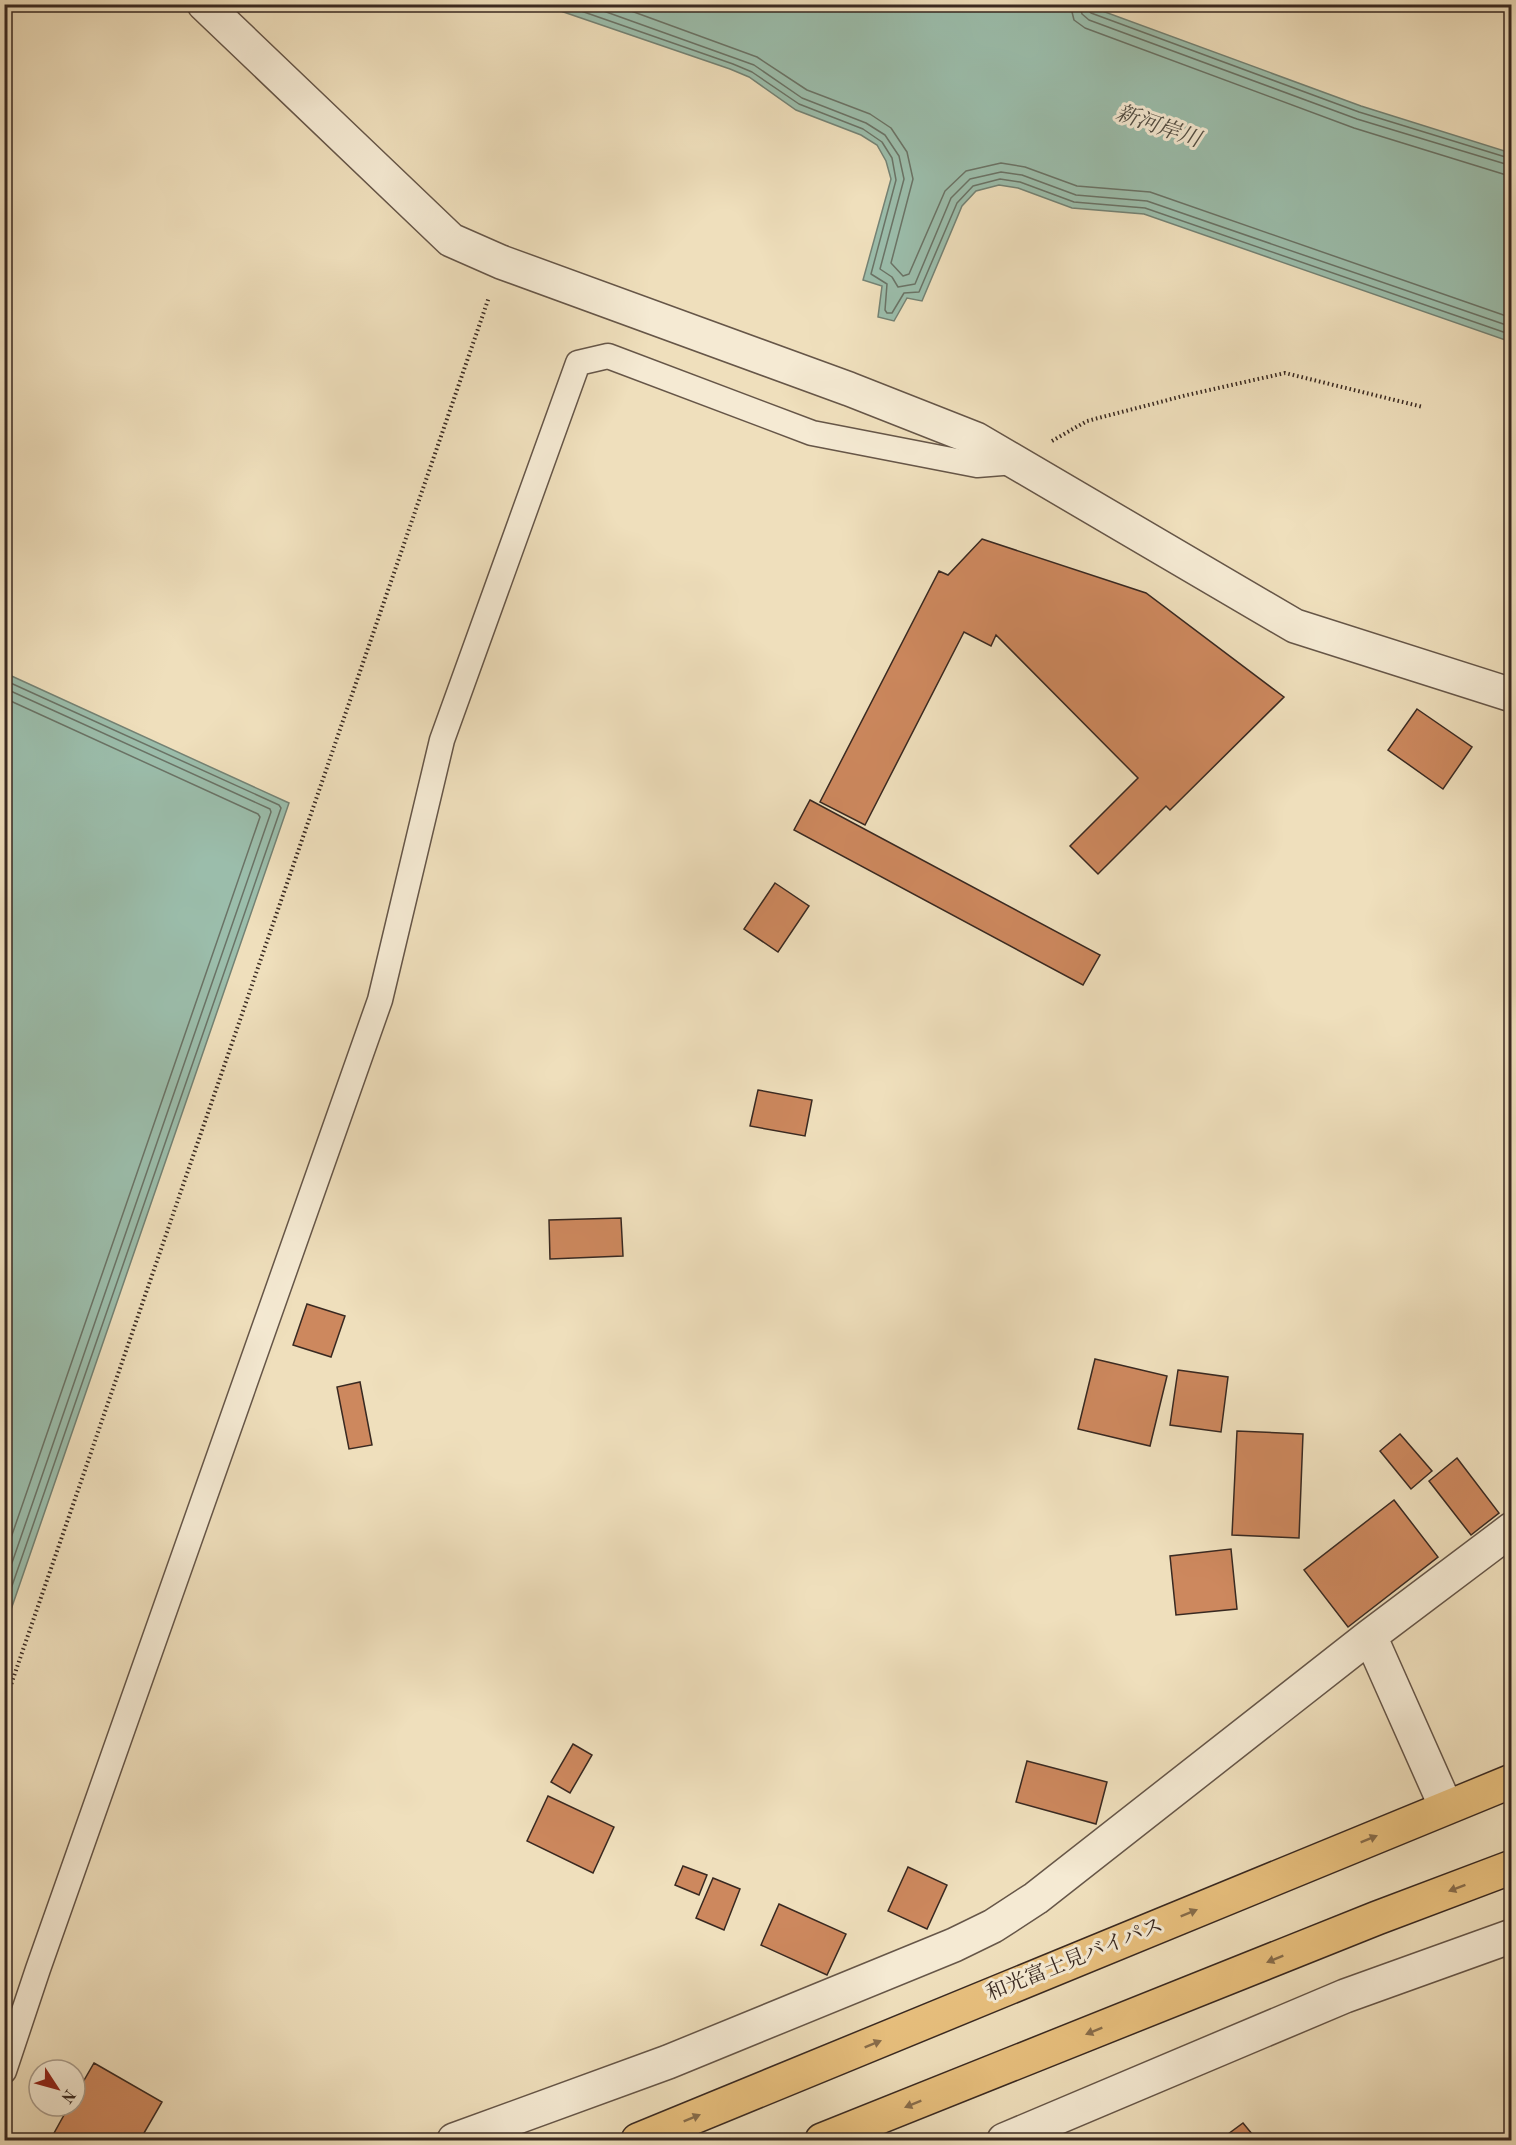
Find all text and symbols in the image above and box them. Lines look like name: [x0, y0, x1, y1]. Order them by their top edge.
water label: 新河岸川: [1113, 100, 1206, 152]
one-way arrow: [1360, 1834, 1378, 1843]
one-way arrow: [1448, 1884, 1466, 1893]
one-way arrow: [1180, 1908, 1198, 1917]
street label: 和光富士見バイパス: [983, 1913, 1166, 2005]
one-way arrow: [1266, 1955, 1284, 1964]
one-way arrow: [1085, 2027, 1103, 2036]
one-way arrow: [864, 2039, 882, 2049]
north arrow: [27, 2058, 87, 2118]
text: N: [57, 2086, 78, 2106]
one-way arrow: [904, 2100, 922, 2109]
one-way arrow: [684, 2113, 702, 2123]

